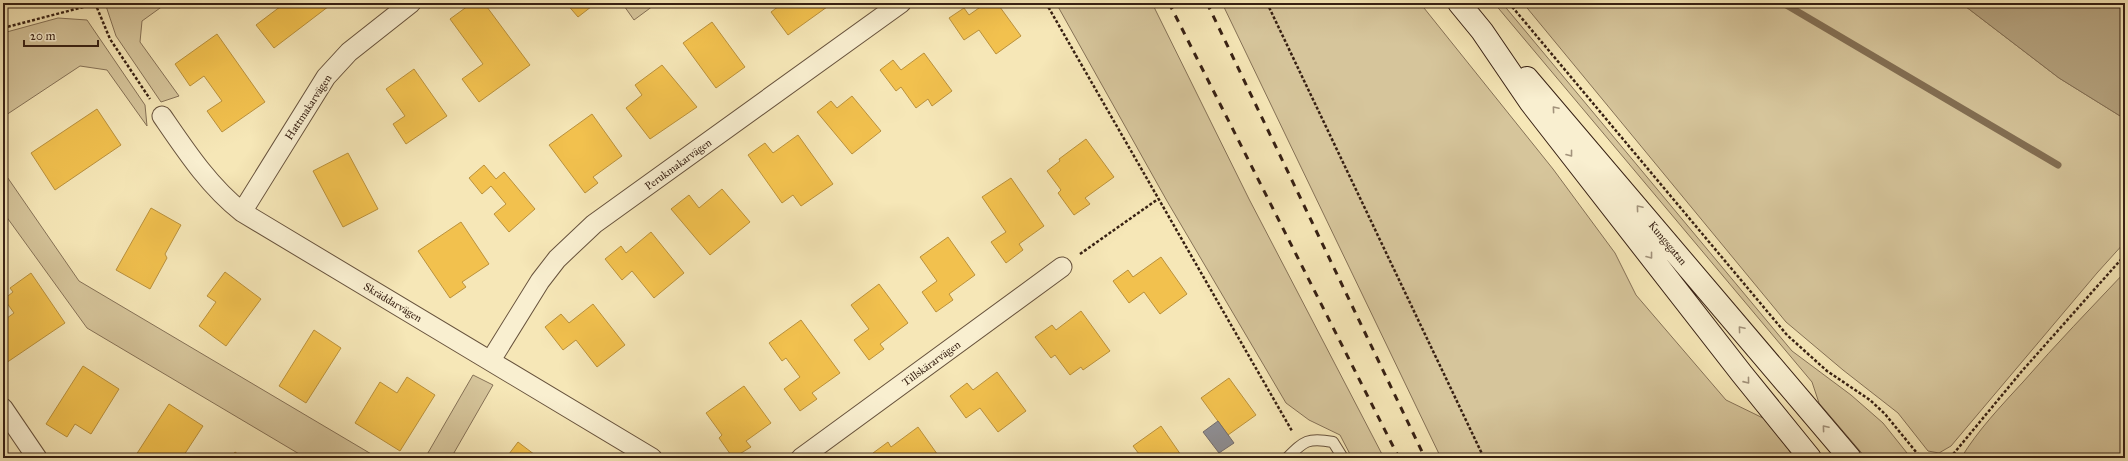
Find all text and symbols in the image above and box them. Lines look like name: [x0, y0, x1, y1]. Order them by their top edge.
scale bar: [24, 22, 98, 48]
text: 20 m: [30, 29, 56, 43]
street label: Hattmakarvägen: [282, 72, 334, 142]
one-way arrow: [1553, 106, 1560, 114]
street label: Perukmakarvägen: [642, 136, 714, 193]
one-way arrow: [1565, 149, 1572, 156]
one-way arrow: [1637, 206, 1644, 213]
street label: Kungsgatan: [1646, 219, 1690, 268]
one-way arrow: [1645, 252, 1652, 259]
street label: Skräddarvägen: [361, 280, 424, 325]
one-way arrow: [1739, 326, 1746, 334]
street label: Tillskärarvägen: [900, 338, 963, 389]
one-way arrow: [1743, 376, 1750, 383]
one-way arrow: [1822, 426, 1829, 433]

